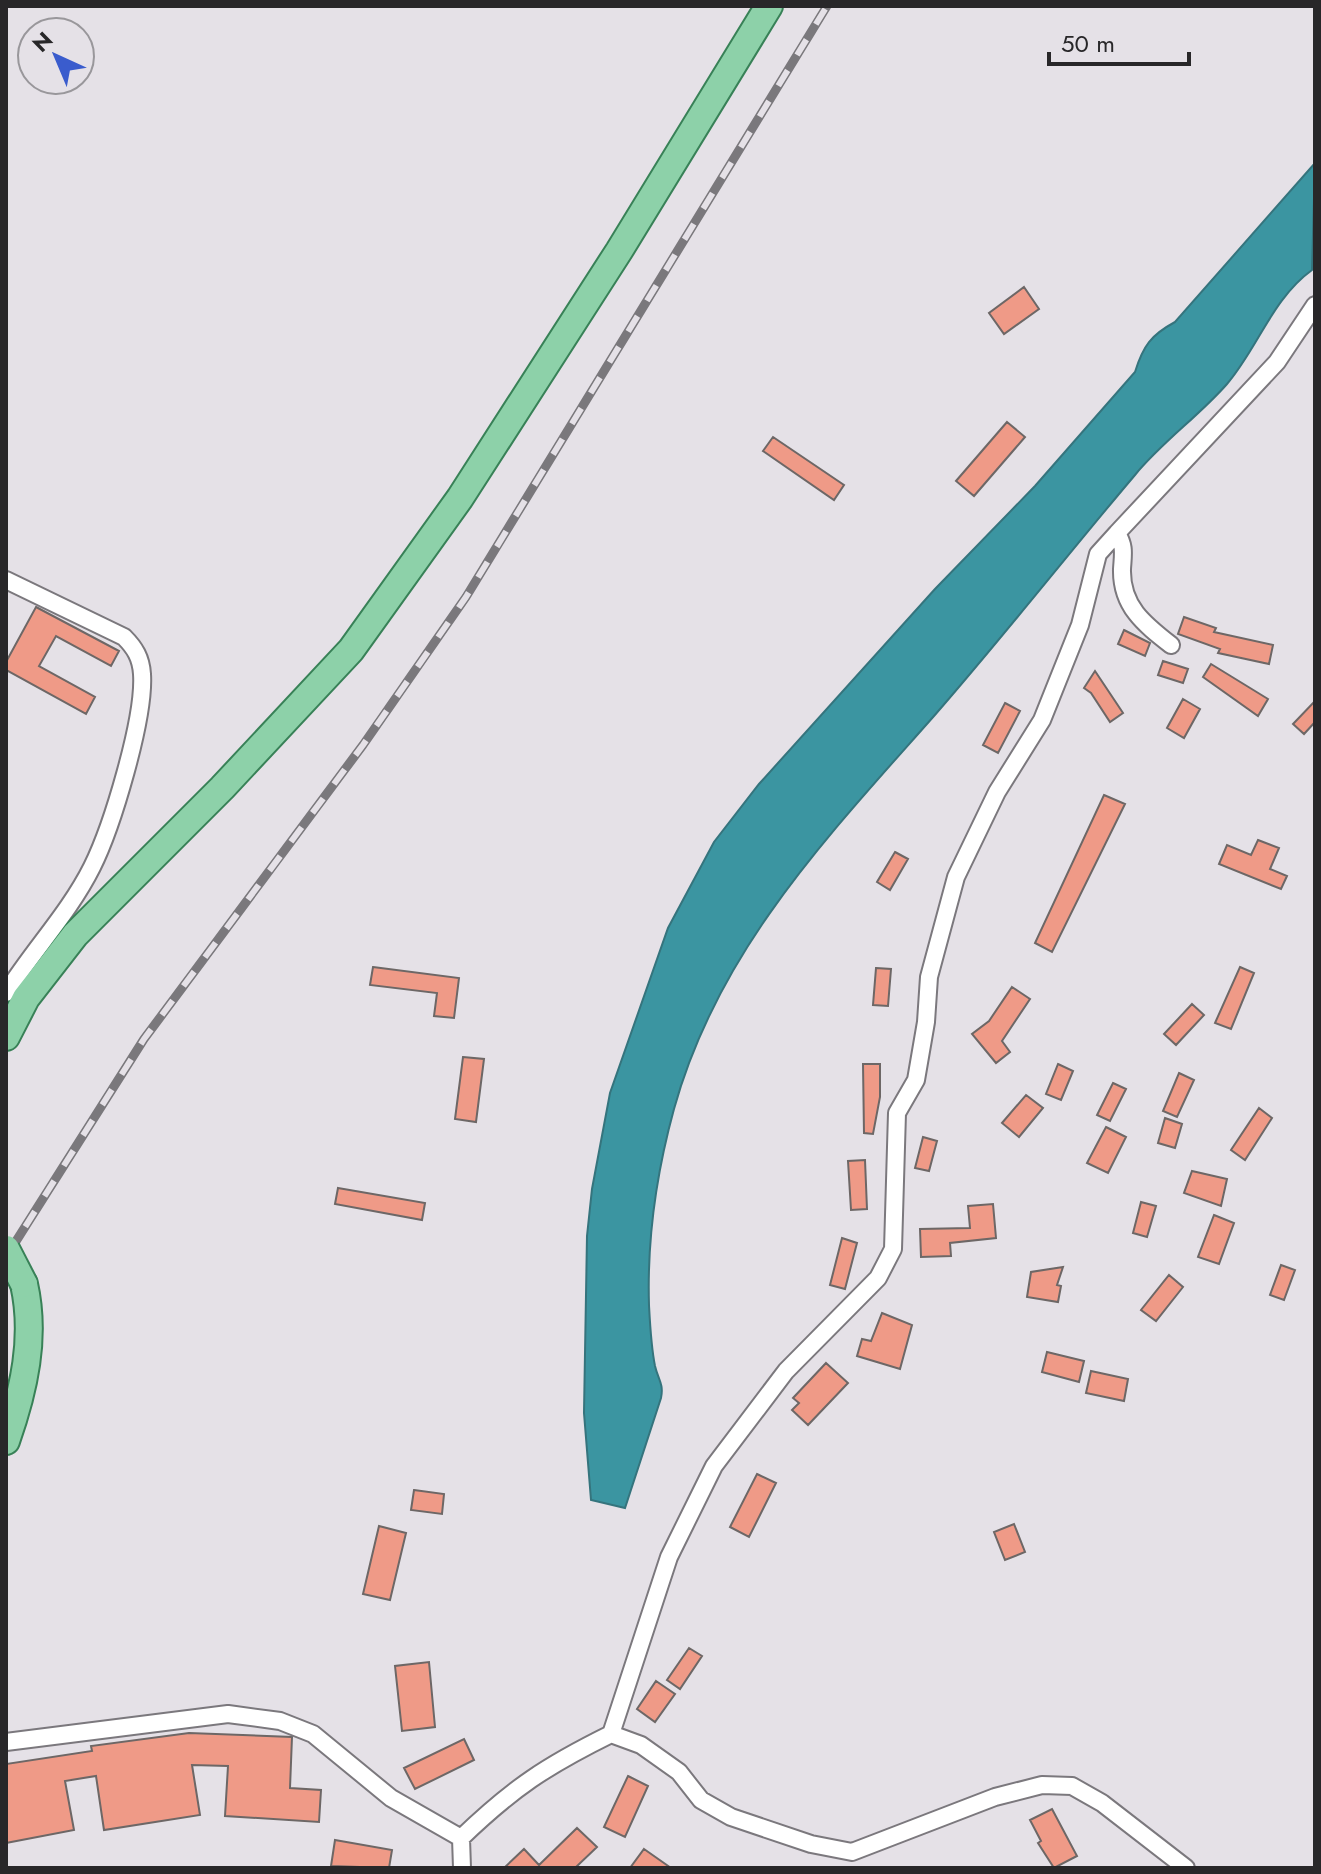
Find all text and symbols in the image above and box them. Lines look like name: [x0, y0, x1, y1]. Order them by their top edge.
north arrow: [16, 16, 96, 96]
scale bar: [1049, 16, 1189, 66]
text: N: [25, 24, 60, 59]
text: 50 m: [1061, 26, 1115, 61]

